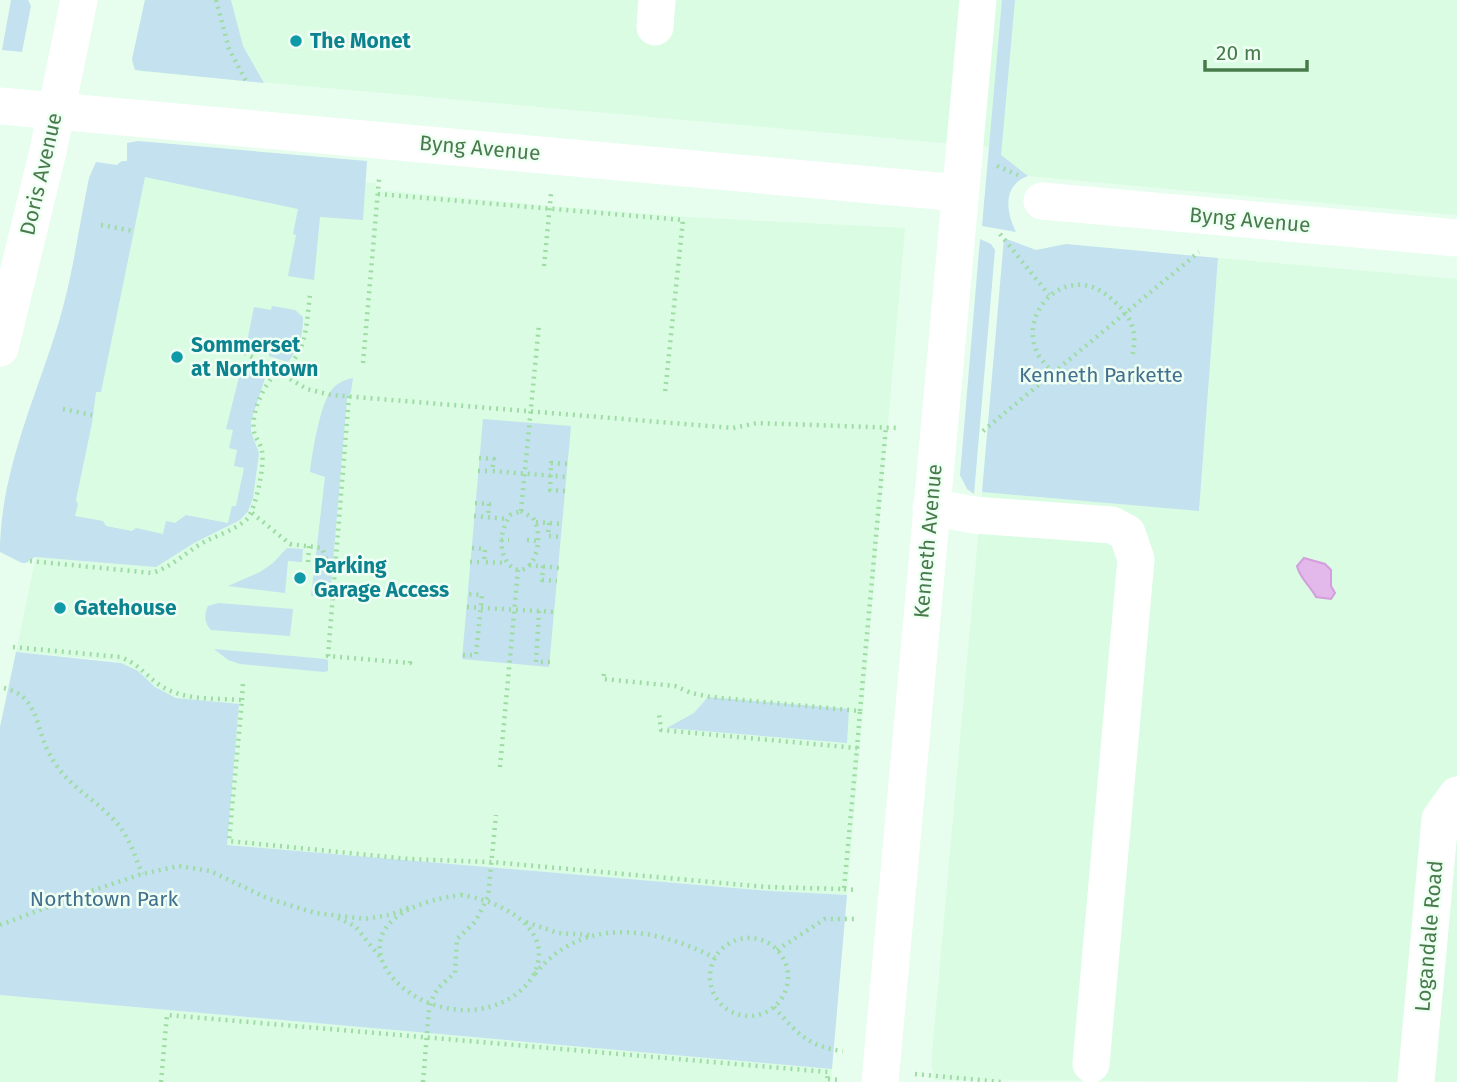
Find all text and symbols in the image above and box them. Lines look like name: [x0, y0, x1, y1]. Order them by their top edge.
place label: The Monet: [310, 28, 412, 54]
scale bar: [1205, 28, 1306, 72]
marker: The Monet: [288, 33, 304, 49]
text: 20 m: [1216, 40, 1262, 66]
street label: Doris Avenue: [14, 110, 68, 238]
street label: Byng Avenue: [418, 130, 542, 166]
street label: Byng Avenue: [1188, 202, 1312, 238]
place label: Sommerset at Northtown: [191, 332, 318, 382]
marker: Sommerset at Northtown: [169, 349, 185, 365]
park label: Kenneth Parkette: [1019, 362, 1183, 388]
street label: Kenneth Avenue: [908, 463, 948, 619]
place label: Parking Garage Access: [314, 553, 449, 603]
marker: Parking Garage Access: [292, 570, 308, 586]
place label: Gatehouse: [74, 595, 177, 621]
marker: Gatehouse: [52, 600, 68, 616]
street label: Logandale Road: [1409, 859, 1449, 1013]
park label: Northtown Park: [30, 886, 178, 912]

